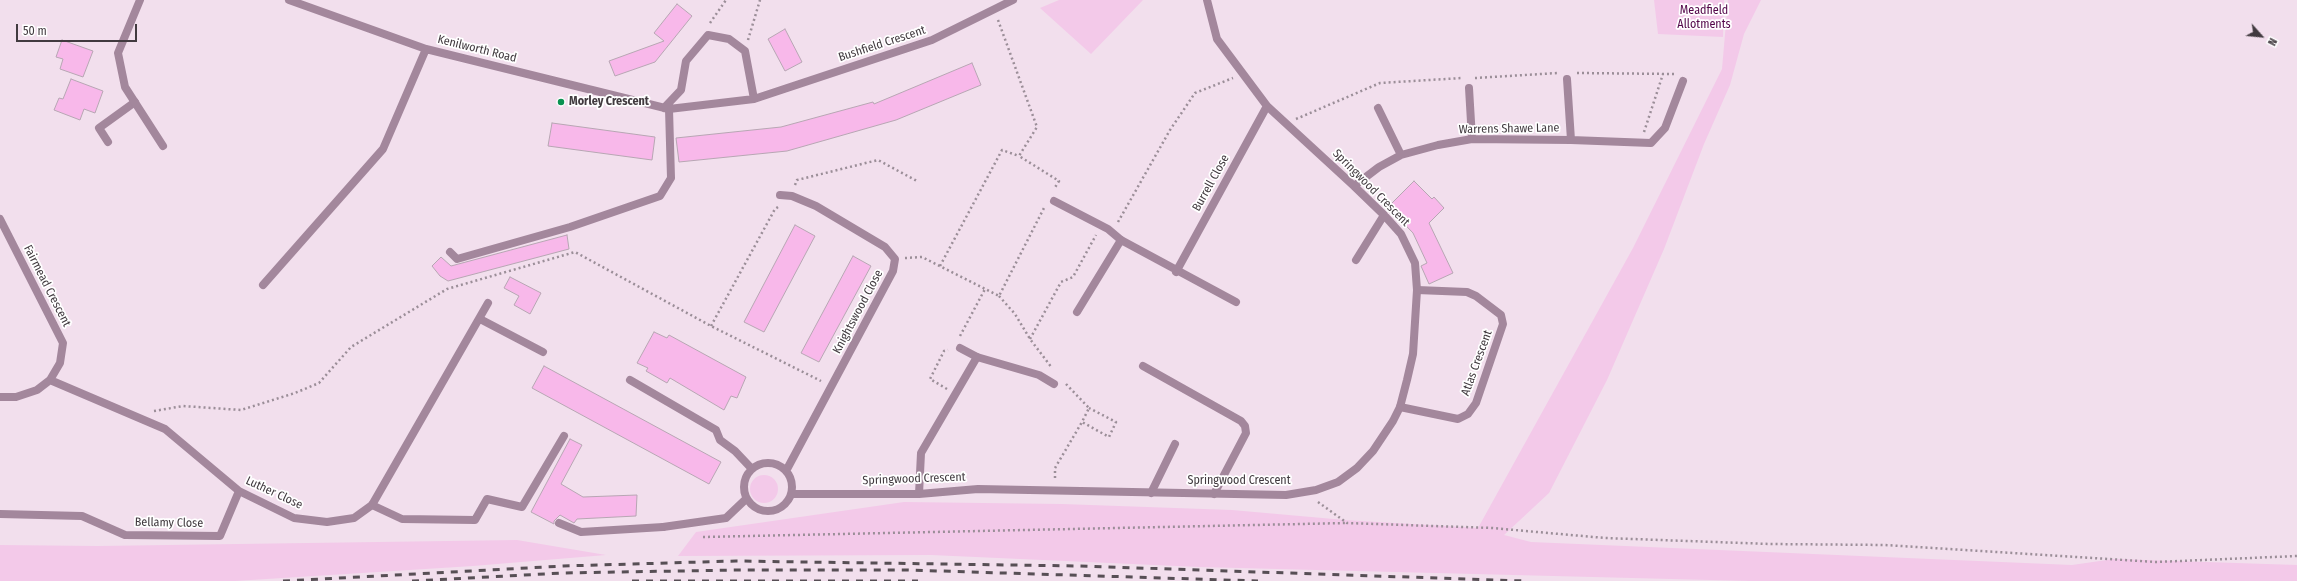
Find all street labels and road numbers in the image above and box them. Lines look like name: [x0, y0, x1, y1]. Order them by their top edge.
street label: Bushfield Crescent: [837, 23, 927, 65]
street label: Kenilworth Road: [436, 32, 518, 66]
street label: Warrens Shawe Lane: [1458, 121, 1560, 137]
street label: Springwood Crescent: [1329, 146, 1413, 230]
street label: Burrell Close: [1190, 152, 1232, 214]
street label: Fairmead Crescent: [20, 243, 74, 329]
street label: Knightswood Close: [830, 268, 886, 356]
street label: Atlas Crescent: [1458, 328, 1496, 398]
street label: Springwood Crescent: [862, 470, 966, 488]
street label: Luther Close: [243, 474, 305, 512]
street label: Springwood Crescent: [1187, 474, 1291, 488]
street label: Bellamy Close: [135, 515, 203, 531]

